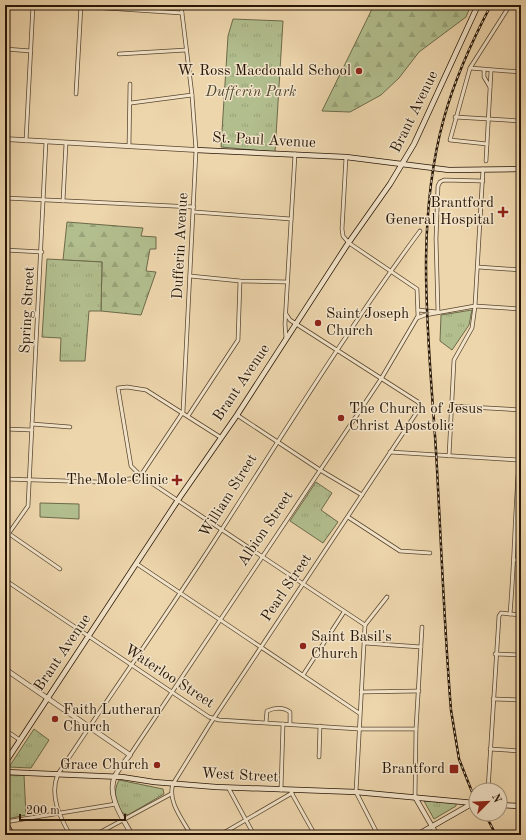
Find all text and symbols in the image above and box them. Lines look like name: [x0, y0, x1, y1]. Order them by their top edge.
place label: W. Ross Macdonald School: [177, 64, 351, 79]
marker: W. Ross Macdonald School: [354, 66, 364, 76]
street label: Brant Avenue: [389, 69, 441, 155]
park label: Dufferin Park: [205, 85, 296, 100]
street label: St. Paul Avenue: [212, 131, 316, 151]
street label: Dufferin Avenue: [171, 192, 191, 300]
place label: Brantford General Hospital: [385, 196, 494, 228]
marker: Brantford General Hospital: [497, 206, 509, 218]
street label: Spring Street: [18, 266, 38, 354]
place label: Saint Joseph Church: [326, 307, 409, 339]
marker: Saint Joseph Church: [313, 318, 323, 328]
street label: Brant Avenue: [211, 342, 273, 424]
place label: The Church of Jesus Christ Apostolic: [349, 402, 483, 434]
marker: The Church of Jesus Christ Apostolic: [336, 413, 346, 423]
street label: William Street: [198, 452, 260, 540]
place label: The Mole Clinic: [66, 473, 168, 488]
marker: The Mole Clinic: [171, 474, 183, 486]
street label: Albion Street: [236, 489, 296, 569]
street label: Pearl Street: [259, 552, 315, 624]
street label: Brant Avenue: [32, 612, 94, 694]
place label: Saint Basil's Church: [311, 630, 392, 662]
marker: Saint Basil's Church: [298, 641, 308, 651]
street label: Waterloo Street: [122, 643, 216, 711]
place label: Faith Lutheran Church: [63, 703, 161, 735]
marker: Faith Lutheran Church: [50, 714, 60, 724]
place label: Grace Church: [60, 758, 149, 773]
marker: Grace Church: [152, 760, 162, 770]
place label: Brantford: [381, 762, 445, 777]
marker: Brantford: [448, 763, 460, 775]
street label: West Street: [201, 766, 279, 786]
north arrow: [468, 782, 508, 822]
text: N: [489, 792, 503, 805]
scale bar: [20, 796, 125, 822]
text: 200 m: [26, 805, 60, 817]

